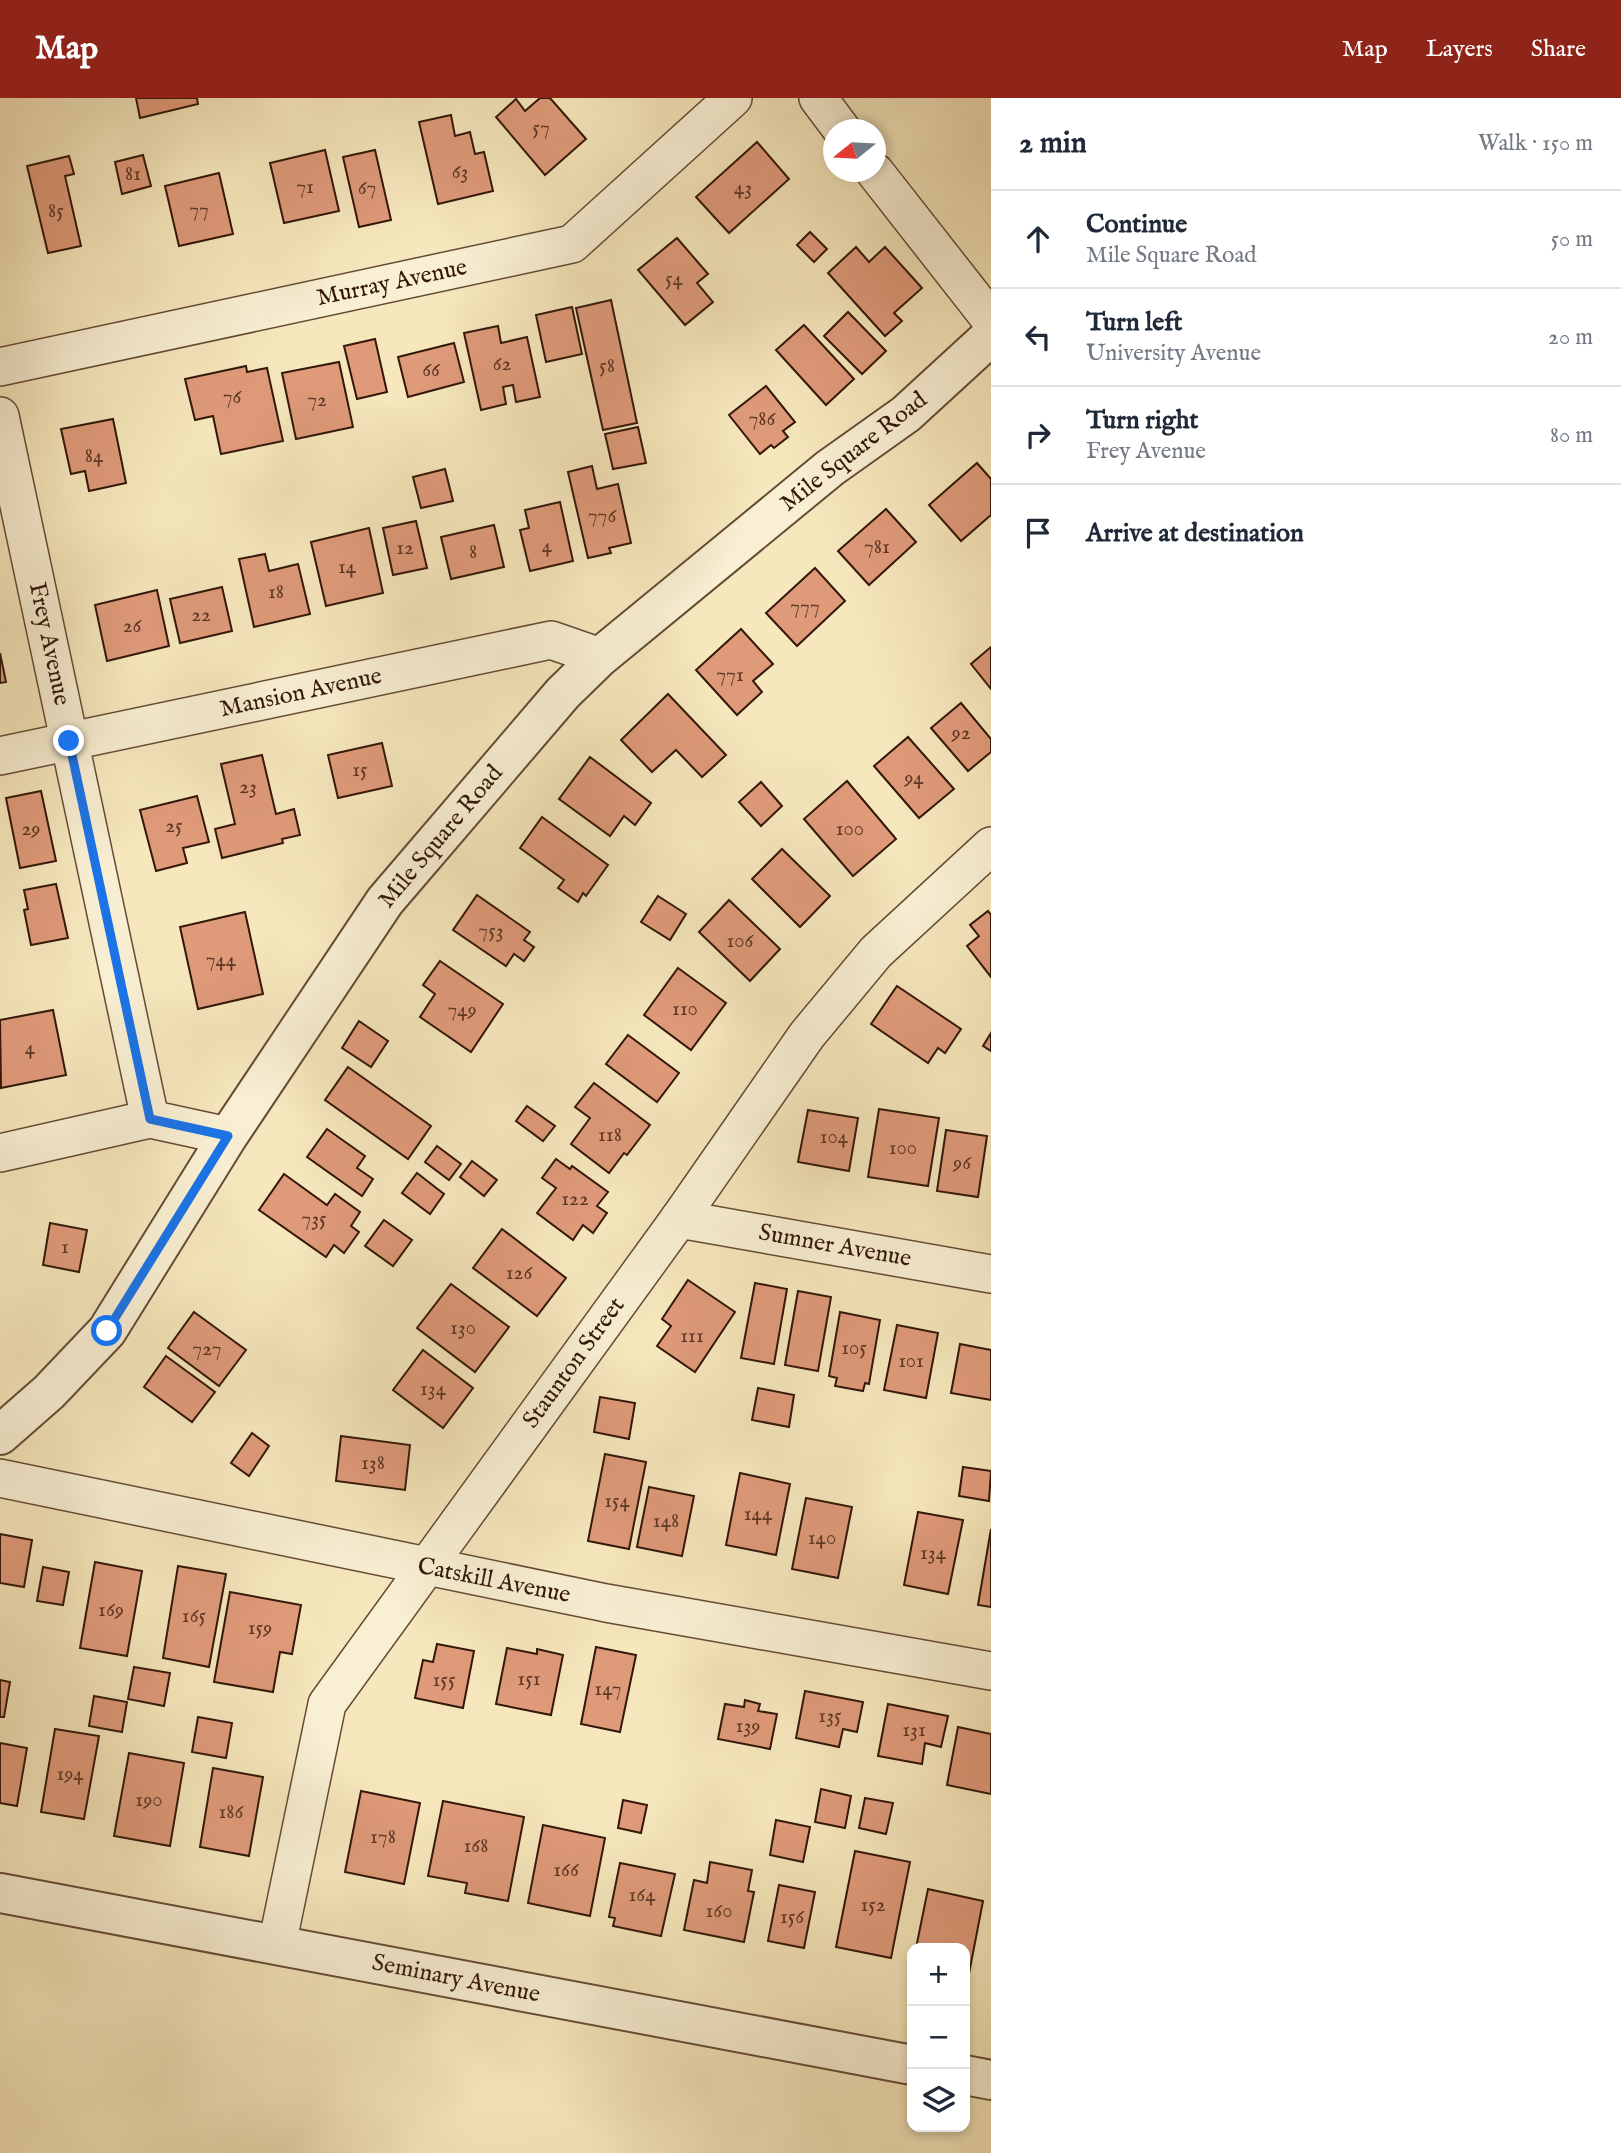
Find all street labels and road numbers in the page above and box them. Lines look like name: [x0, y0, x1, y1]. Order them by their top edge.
street label: Murray Avenue: [314, 252, 470, 314]
street label: Mile Square Road: [774, 385, 934, 519]
street label: Frey Avenue: [21, 580, 77, 708]
street label: Mansion Avenue: [217, 661, 385, 725]
street label: Mile Square Road: [372, 759, 510, 915]
street label: Sumner Avenue: [756, 1217, 914, 1275]
street label: Staunton Street: [516, 1291, 632, 1435]
street label: Catskill Avenue: [415, 1551, 573, 1611]
street label: Seminary Avenue: [369, 1948, 543, 2010]

